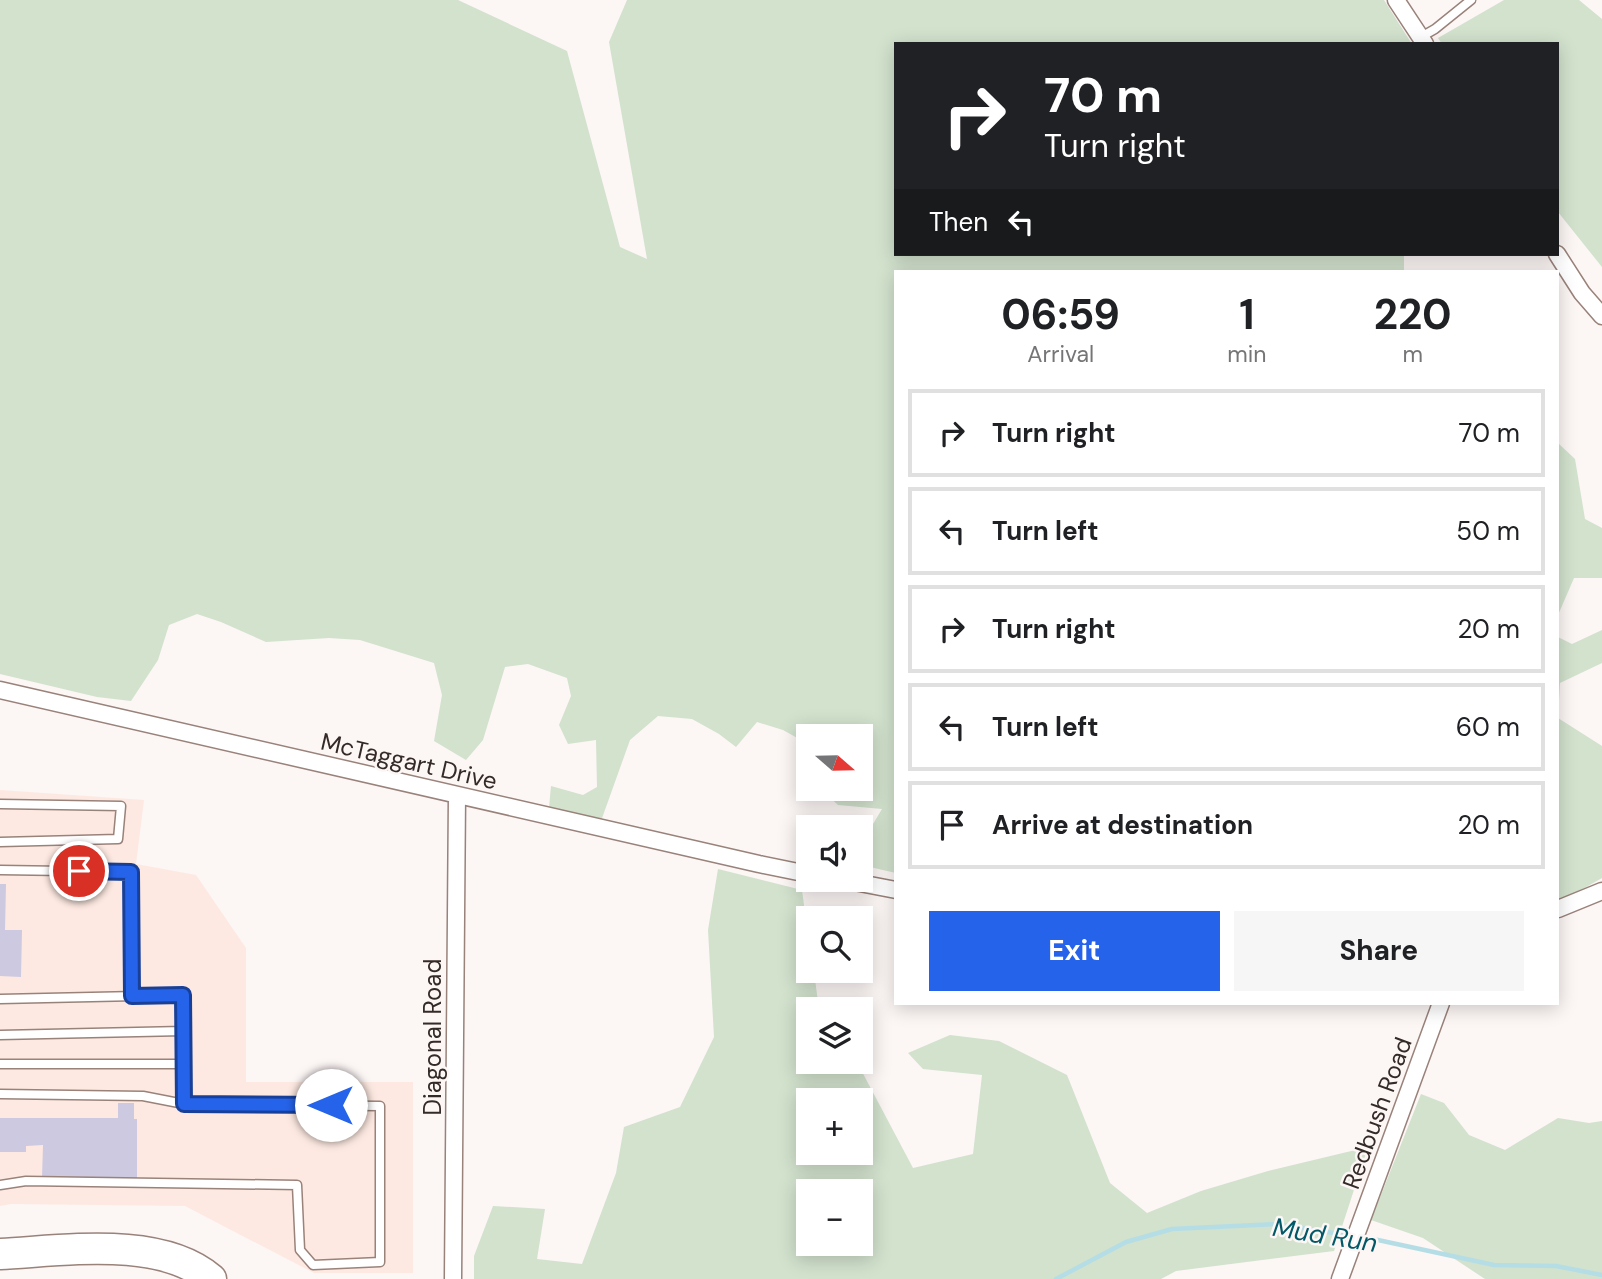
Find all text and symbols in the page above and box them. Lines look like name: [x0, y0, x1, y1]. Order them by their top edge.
text: 70 m: [1044, 63, 1162, 127]
icon: right: [929, 70, 1020, 161]
text: Turn right: [1044, 125, 1186, 167]
icon: left: [1002, 203, 1040, 241]
text: Then: [929, 205, 988, 239]
text: 06:59: [1001, 287, 1120, 342]
text: 1: [1239, 287, 1255, 342]
text: 220: [1374, 287, 1452, 342]
text: Arrival: [1027, 339, 1094, 369]
text: min: [1227, 339, 1266, 369]
text: m: [1402, 339, 1423, 369]
icon: right: [933, 414, 971, 452]
text: Turn right: [992, 416, 1116, 450]
text: 70 m: [1459, 416, 1520, 450]
icon: left: [933, 512, 971, 550]
text: Turn left: [992, 514, 1099, 548]
text: 50 m: [1456, 514, 1520, 548]
icon: right: [933, 610, 971, 648]
text: Turn right: [992, 612, 1116, 646]
text: 20 m: [1457, 612, 1520, 646]
icon: left: [933, 708, 971, 746]
text: Turn left: [992, 710, 1099, 744]
text: 60 m: [1456, 710, 1520, 744]
north arrow: [796, 724, 873, 802]
map controls: [796, 724, 873, 1256]
street label: McTaggart Drive: [318, 726, 500, 796]
icon: arrive: [933, 806, 971, 844]
text: Arrive at destination: [992, 808, 1253, 842]
text: 20 m: [1457, 808, 1520, 842]
button: sound: [796, 815, 873, 892]
pin: [49, 841, 109, 901]
icon: arrive: [60, 852, 98, 890]
button: search: [796, 906, 873, 983]
button: Exit: [929, 911, 1220, 991]
button: Share: [1234, 911, 1524, 991]
street label: Diagonal Road: [417, 959, 448, 1115]
button: layers: [796, 997, 873, 1074]
street label: Redbush Road: [1335, 1033, 1419, 1193]
position arrow: [294, 1068, 368, 1142]
button: +: [796, 1088, 873, 1165]
button: −: [796, 1179, 873, 1256]
water label: Mud Run: [1270, 1210, 1380, 1260]

